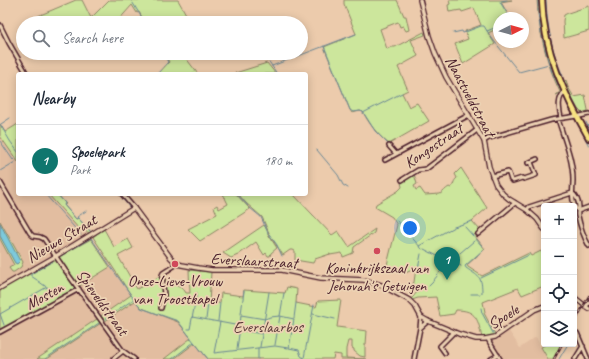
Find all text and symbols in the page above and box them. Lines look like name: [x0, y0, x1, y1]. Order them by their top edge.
north arrow: [493, 12, 529, 48]
search box: [16, 16, 308, 60]
icon: search: [30, 27, 52, 49]
text: Search here: [62, 29, 123, 48]
street label: Naastveldstraat: [441, 53, 501, 143]
text: Nearby: [32, 88, 75, 109]
street label: Kongostraat: [400, 117, 469, 173]
text: Spoelepark: [70, 143, 125, 162]
text: 1: [42, 153, 48, 169]
text: 180 m: [264, 153, 292, 169]
text: Park: [70, 162, 91, 178]
map controls: [541, 203, 577, 347]
button: +: [541, 203, 577, 239]
street label: Nieuwe Straat: [23, 209, 102, 268]
your location: [400, 218, 420, 238]
button: −: [541, 239, 577, 275]
marker: Koninkrijkszaal van Jehovah's Getuigen: [372, 246, 382, 256]
pin: 1: [434, 247, 460, 280]
street label: Everslaarstraat: [210, 249, 300, 273]
place label: Koninkrijkszaal van Jehovah's Getuigen: [325, 258, 430, 296]
marker: Onze-Lieve-Vrouw van Troostkapel: [170, 259, 180, 269]
street label: Spieveldstraat: [72, 266, 134, 341]
place label: Onze-Lieve-Vrouw van Troostkapel: [128, 271, 224, 309]
button: locate: [541, 275, 577, 311]
street label: Mosten: [22, 277, 68, 314]
street label: Spoele: [484, 299, 524, 334]
button: layers: [541, 311, 577, 347]
park label: Everslaarbos: [233, 317, 304, 337]

